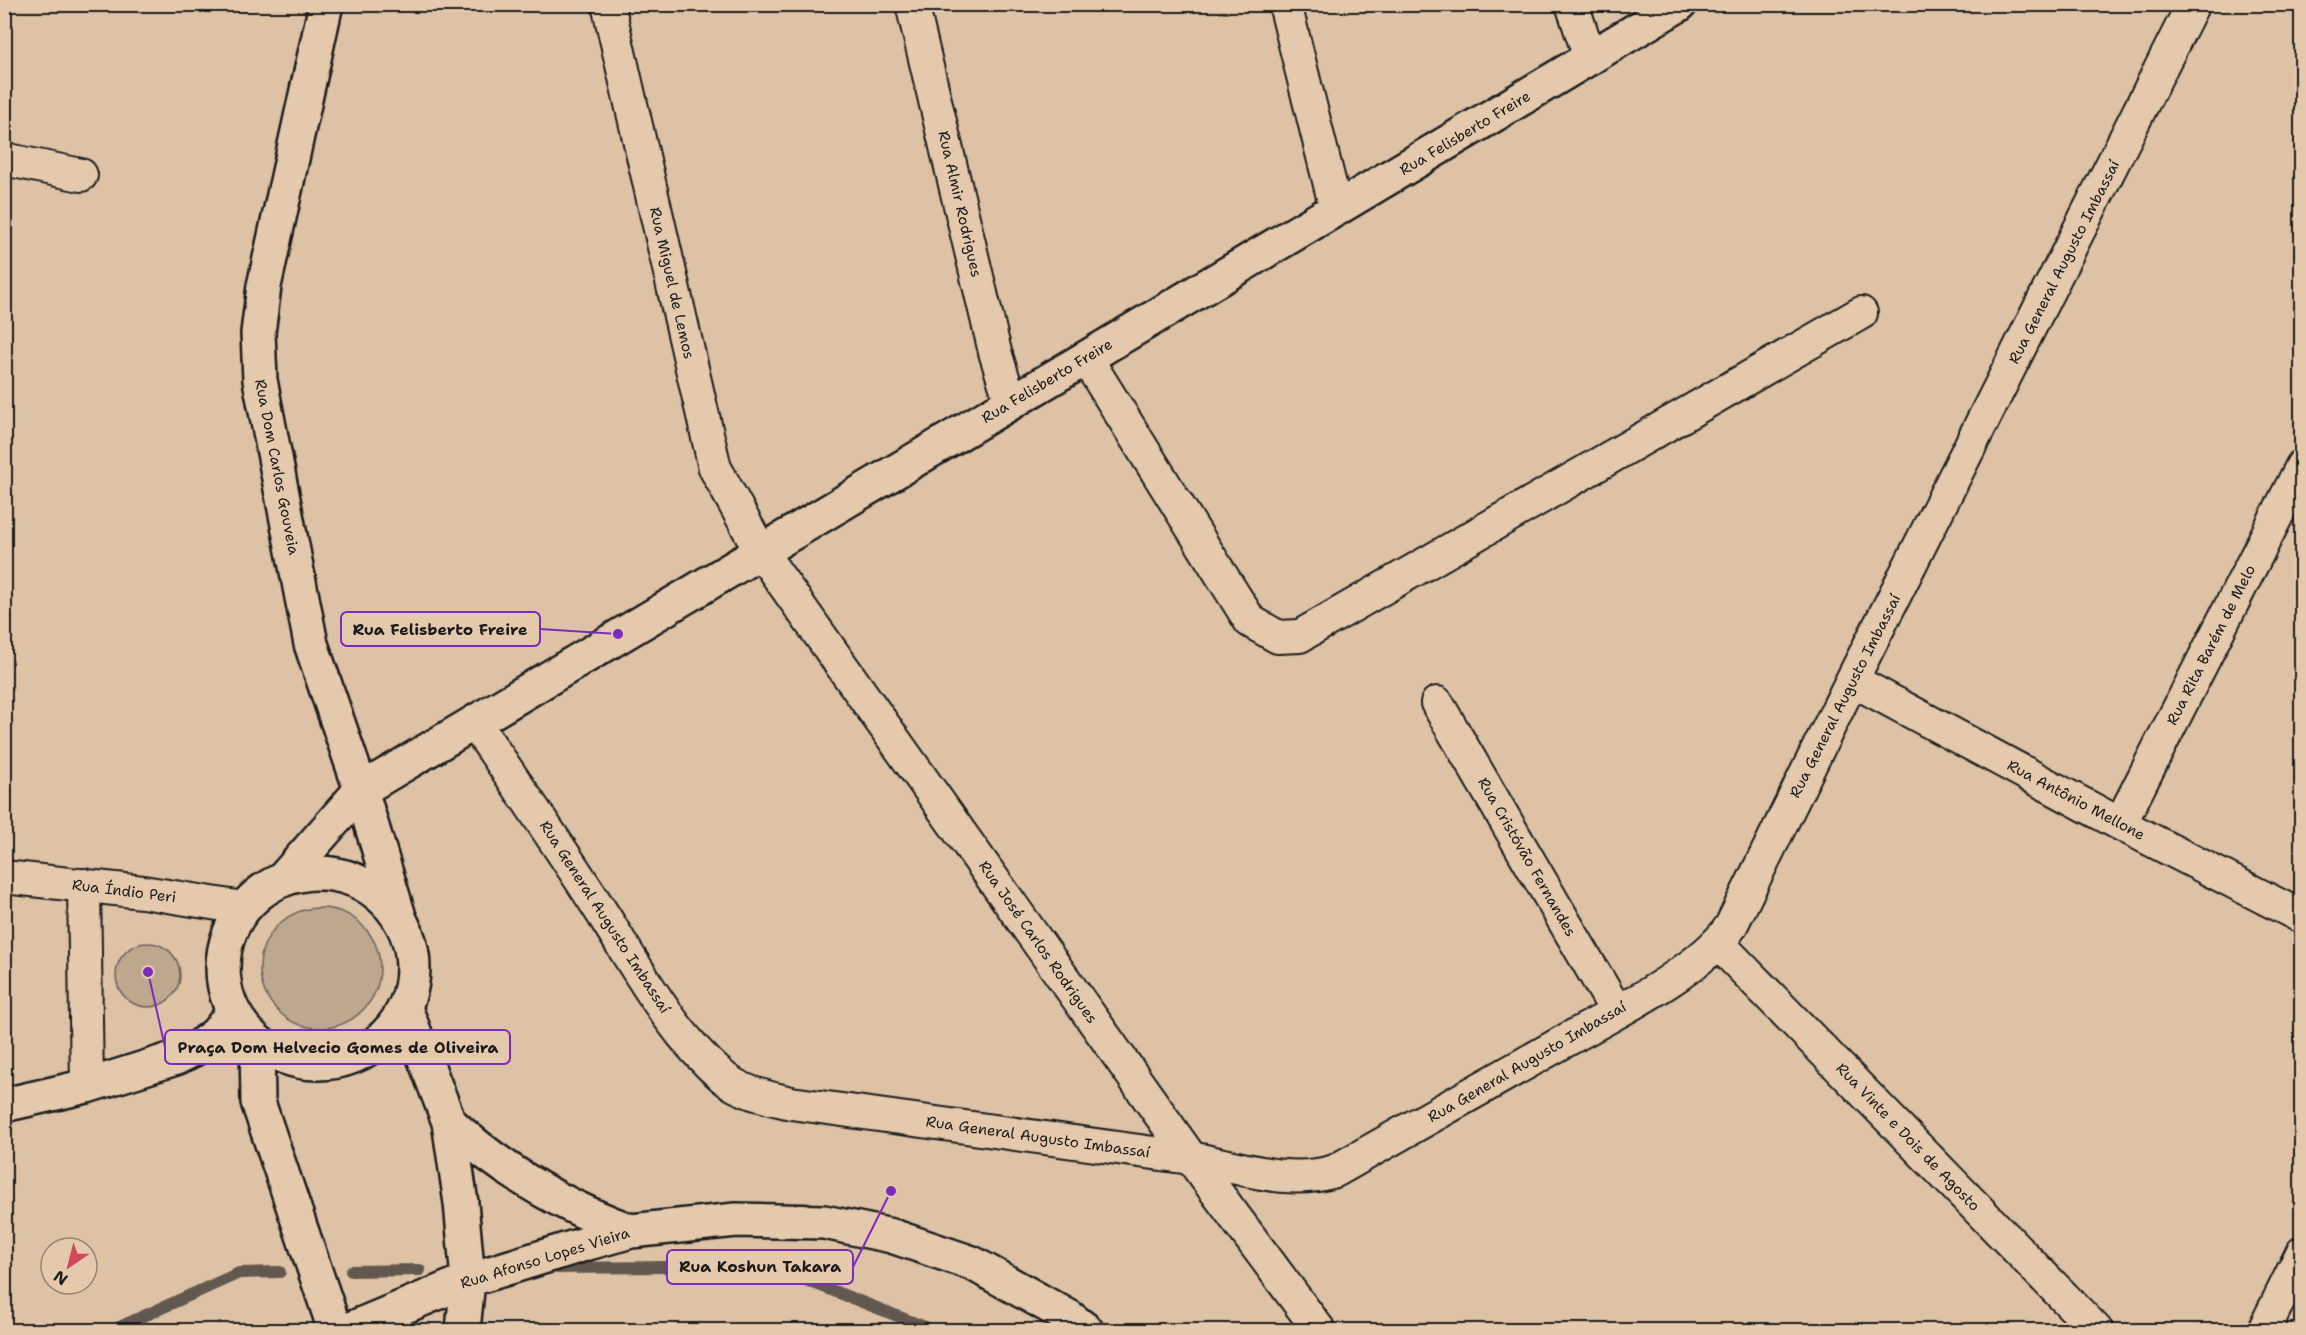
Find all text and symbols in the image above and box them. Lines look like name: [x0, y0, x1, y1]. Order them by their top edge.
street label: Rua Felisberto Freire: [1396, 86, 1534, 180]
street label: Rua Almir Rodrigues: [933, 129, 987, 279]
street label: Rua General Augusto Imbassaí: [2004, 156, 2125, 367]
street label: Rua Miguel de Lemos: [645, 205, 699, 361]
street label: Rua Felisberto Freire: [978, 334, 1116, 428]
street label: Rua Dom Carlos Gouveia: [250, 377, 304, 557]
street label: Rua Rita Barém de Melo: [2162, 561, 2260, 729]
street label: Rua General Augusto Imbassaí: [1785, 590, 1906, 801]
callout: Rua Felisberto Freire: [341, 612, 540, 646]
text: Rua Felisberto Freire: [352, 619, 528, 640]
street label: Rua Antônio Mellone: [2004, 755, 2148, 845]
street label: Rua Cristóvão Fernandes: [1473, 774, 1581, 940]
street label: Rua General Augusto Imbassaí: [535, 817, 675, 1018]
street label: Rua José Carlos Rodrigues: [974, 857, 1102, 1027]
street label: Rua Índio Peri: [71, 874, 177, 907]
street label: Rua General Augusto Imbassaí: [1424, 996, 1631, 1127]
callout: Praça Dom Helvecio Gomes de Oliveira: [165, 1030, 510, 1064]
text: Praça Dom Helvecio Gomes de Oliveira: [178, 1037, 499, 1058]
street label: Rua Vinte e Dois de Agosto: [1832, 1059, 1984, 1215]
street label: Rua General Augusto Imbassaí: [925, 1111, 1152, 1163]
street label: Rua Afonso Lopes Vieira: [458, 1222, 633, 1293]
north arrow: [39, 1236, 99, 1296]
callout: Rua Koshun Takara: [667, 1250, 853, 1284]
text: Rua Koshun Takara: [679, 1256, 841, 1277]
text: N: [49, 1266, 72, 1290]

